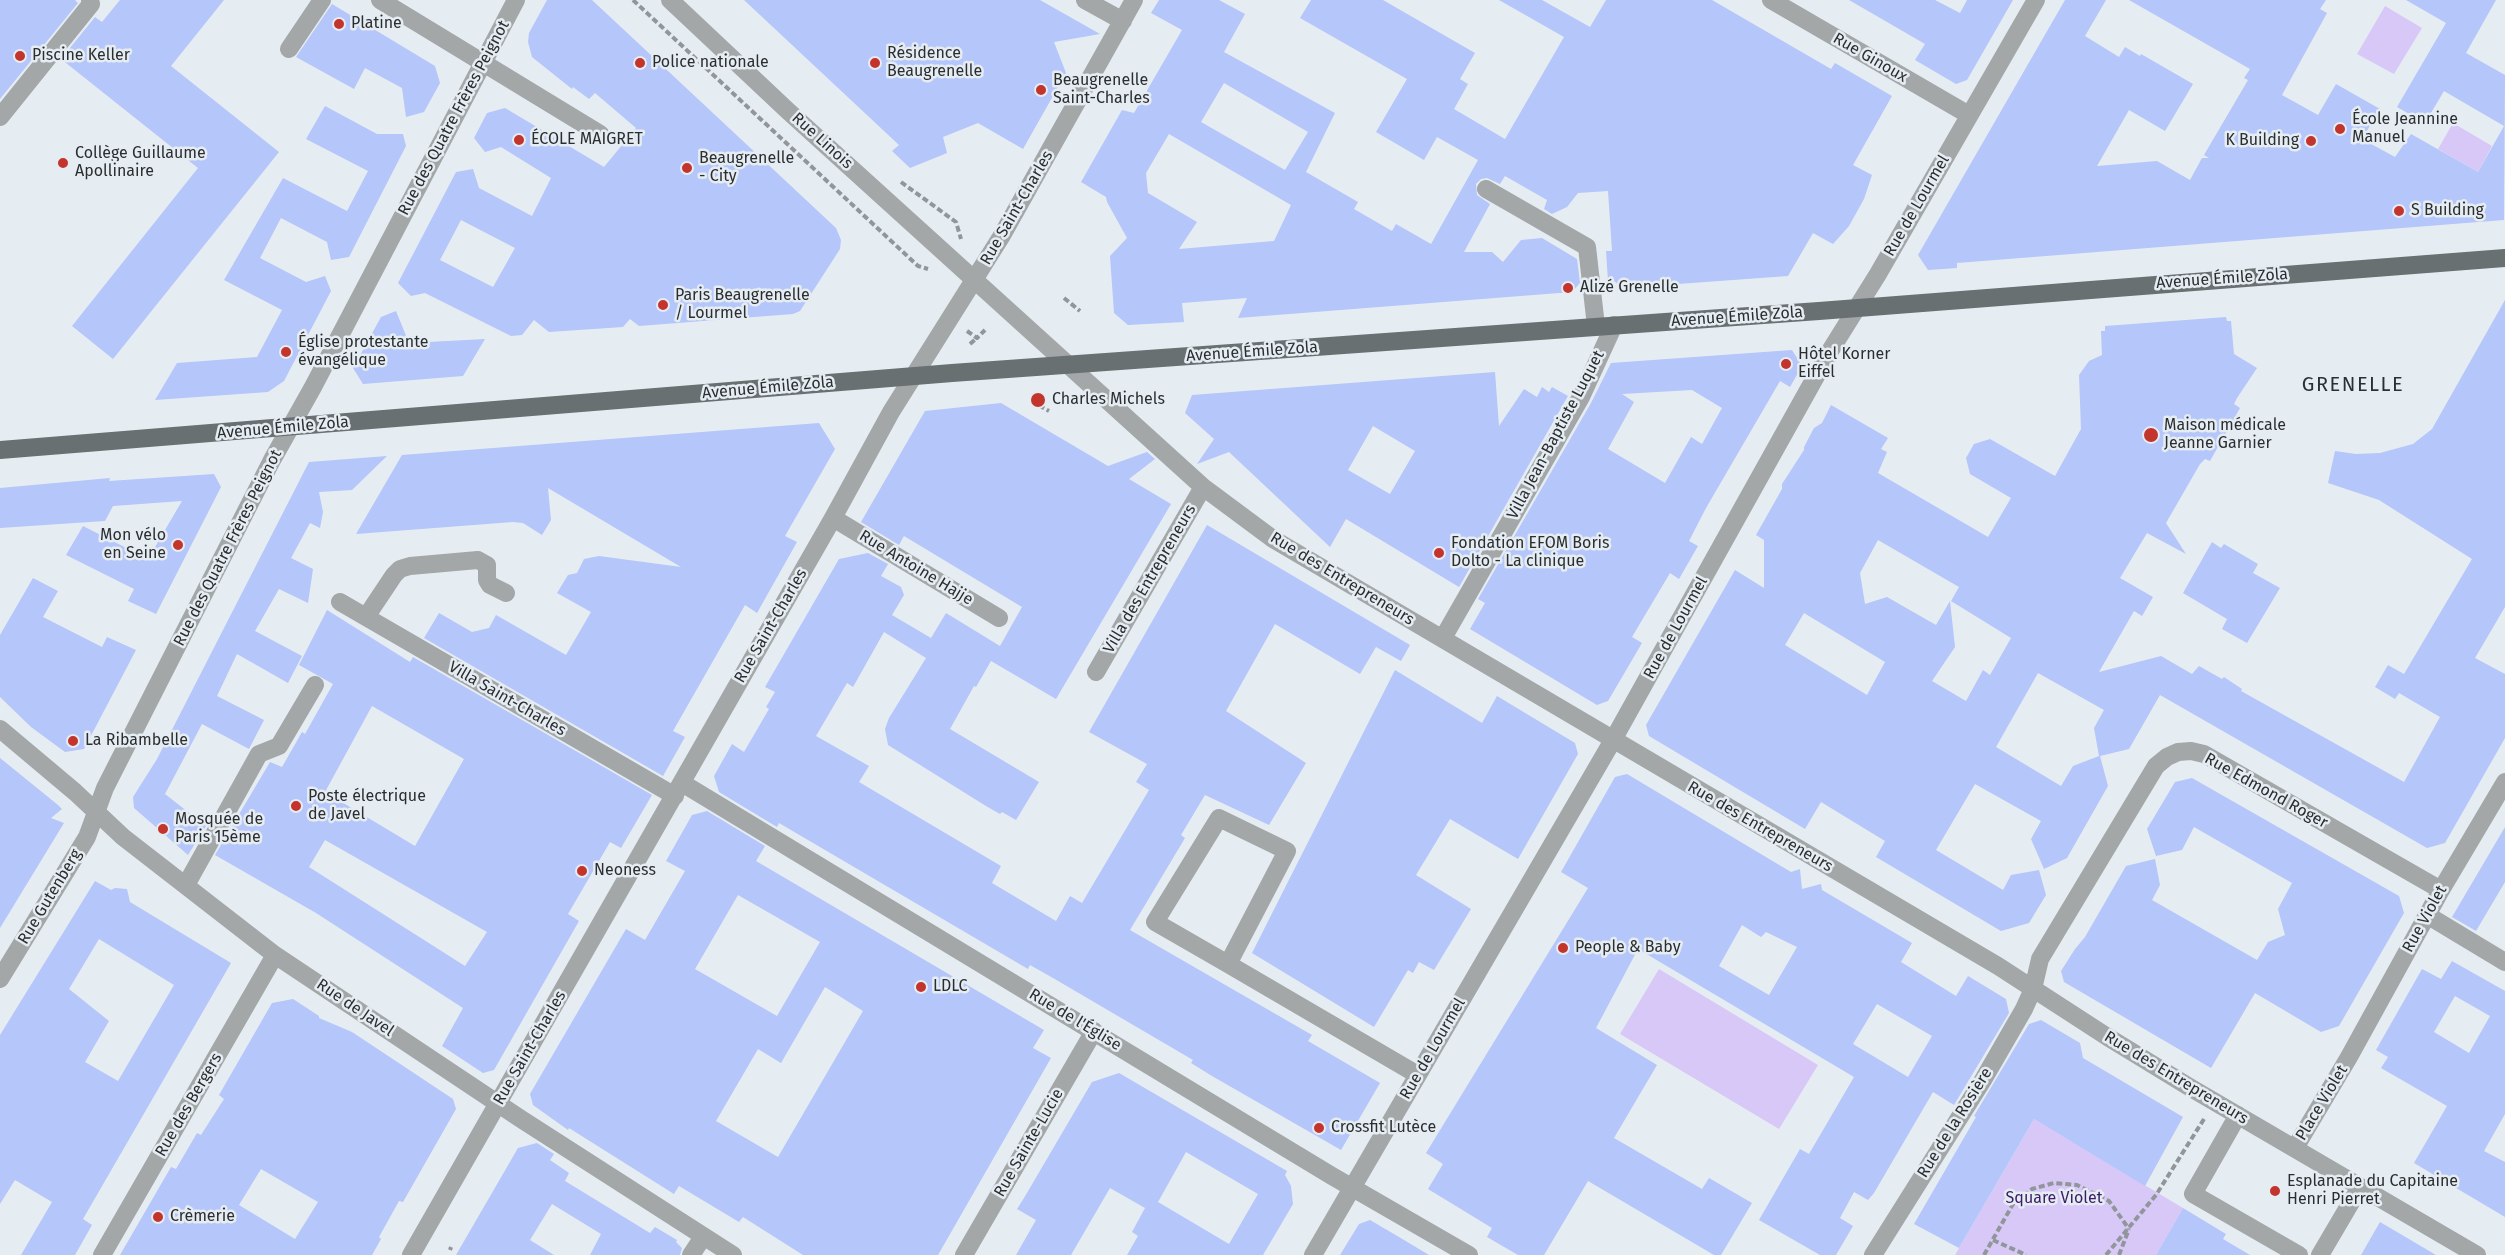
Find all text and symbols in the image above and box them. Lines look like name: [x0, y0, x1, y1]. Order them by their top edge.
place label: Platine: [351, 14, 402, 34]
marker: Platine: [332, 17, 346, 31]
street label: Rue des Quatre Frères Peignot: [394, 17, 514, 219]
street label: Rue Ginoux: [1830, 29, 1910, 87]
place label: Résidence Beaugrenelle: [887, 44, 982, 82]
place label: Piscine Keller: [32, 46, 130, 66]
marker: Piscine Keller: [13, 49, 27, 63]
place label: Police nationale: [652, 53, 769, 73]
marker: Police nationale: [633, 56, 647, 70]
marker: Résidence Beaugrenelle: [868, 56, 882, 70]
place label: Beaugrenelle Saint-Charles: [1053, 71, 1150, 109]
marker: Beaugrenelle Saint-Charles: [1034, 83, 1048, 97]
street label: Rue Linois: [788, 109, 856, 173]
place label: École Jeannine Manuel: [2352, 110, 2458, 148]
marker: École Jeannine Manuel: [2333, 122, 2347, 136]
place label: ÉCOLE MAIGRET: [531, 130, 643, 150]
place label: K Building: [2225, 131, 2299, 151]
marker: ÉCOLE MAIGRET: [512, 133, 526, 147]
marker: K Building: [2304, 134, 2318, 148]
place label: Collège Guillaume Apollinaire: [75, 144, 206, 182]
street label: Rue Saint-Charles: [977, 147, 1057, 269]
place label: Beaugrenelle - City: [699, 149, 794, 187]
street label: Rue de Lourmel: [1880, 152, 1954, 260]
marker: Collège Guillaume Apollinaire: [56, 156, 70, 170]
marker: Beaugrenelle - City: [680, 161, 694, 175]
place label: S Building: [2411, 201, 2484, 221]
marker: S Building: [2392, 204, 2406, 218]
street label: Avenue Émile Zola: [2155, 265, 2289, 293]
place label: Alizé Grenelle: [1580, 278, 1679, 298]
marker: Alizé Grenelle: [1561, 281, 1575, 295]
place label: Paris Beaugrenelle / Lourmel: [675, 286, 810, 324]
marker: Paris Beaugrenelle / Lourmel: [656, 298, 670, 312]
street label: Avenue Émile Zola: [1670, 303, 1804, 331]
place label: Église protestante évangélique: [298, 333, 428, 371]
street label: Avenue Émile Zola: [1185, 338, 1319, 366]
marker: Église protestante évangélique: [279, 345, 293, 359]
place label: Hôtel Korner Eiffel: [1798, 345, 1890, 383]
street label: Villa Jean-Baptiste Luquet: [1503, 347, 1609, 523]
marker: Hôtel Korner Eiffel: [1779, 357, 1793, 371]
street label: Avenue Émile Zola: [701, 373, 835, 403]
district label: GRENELLE: [2302, 373, 2404, 397]
place label: Charles Michels: [1052, 390, 1165, 410]
marker: Charles Michels: [1029, 391, 1047, 409]
street label: Avenue Émile Zola: [216, 413, 350, 443]
place label: Maison médicale Jeanne Garnier: [2164, 416, 2286, 454]
marker: Maison médicale Jeanne Garnier: [2142, 426, 2160, 444]
street label: Rue des Quatre Frères Peignot: [170, 446, 286, 650]
street label: Villa des Entrepreneurs: [1100, 501, 1200, 657]
place label: Mon vélo en Seine: [100, 526, 166, 564]
street label: Rue Antoine Hajje: [856, 526, 976, 610]
street label: Rue des Entrepreneurs: [1266, 528, 1418, 630]
place label: Fondation EFOM Boris Dolto - La clinique: [1451, 534, 1610, 572]
marker: Mon vélo en Seine: [171, 538, 185, 552]
marker: Fondation EFOM Boris Dolto - La clinique: [1432, 546, 1446, 560]
street label: Rue Saint-Charles: [731, 565, 811, 687]
street label: Rue de Lourmel: [1640, 573, 1712, 683]
street label: Villa Saint-Charles: [445, 658, 569, 740]
place label: La Ribambelle: [85, 731, 188, 751]
marker: La Ribambelle: [66, 734, 80, 748]
street label: Rue Edmond Roger: [2201, 749, 2331, 833]
street label: Rue des Entrepreneurs: [1684, 778, 1836, 876]
place label: Poste électrique de Javel: [308, 787, 426, 825]
marker: Poste électrique de Javel: [289, 799, 303, 813]
place label: Mosquée de Paris 15ème: [175, 810, 263, 848]
marker: Mosquée de Paris 15ème: [156, 822, 170, 836]
street label: Rue Gutenberg: [14, 846, 86, 948]
place label: Neoness: [594, 861, 656, 881]
marker: Neoness: [575, 864, 589, 878]
street label: Rue Violet: [2399, 882, 2451, 956]
place label: People & Baby: [1575, 938, 1681, 958]
marker: People & Baby: [1556, 941, 1570, 955]
street label: Rue de Javel: [313, 975, 397, 1041]
place label: LDLC: [933, 977, 967, 997]
marker: LDLC: [914, 980, 928, 994]
street label: Rue de l'Église: [1025, 985, 1125, 1055]
street label: Rue Saint-Charles: [490, 987, 570, 1109]
street label: Rue de Lourmel: [1396, 995, 1470, 1103]
street label: Rue des Entrepreneurs: [2100, 1027, 2252, 1129]
street label: Rue des Bergers: [152, 1050, 226, 1160]
street label: Place Violet: [2292, 1062, 2352, 1144]
street label: Rue de la Rosière: [1913, 1065, 1997, 1181]
street label: Rue Sainte-Lucie: [990, 1085, 1068, 1201]
place label: Crossfit Lutèce: [1331, 1118, 1436, 1138]
marker: Crossfit Lutèce: [1312, 1121, 1326, 1135]
place label: Esplanade du Capitaine Henri Pierret: [2287, 1172, 2458, 1210]
marker: Esplanade du Capitaine Henri Pierret: [2268, 1184, 2282, 1198]
park label: Square Violet: [2006, 1189, 2102, 1209]
place label: Crèmerie: [170, 1207, 235, 1227]
marker: Crèmerie: [151, 1210, 165, 1224]

